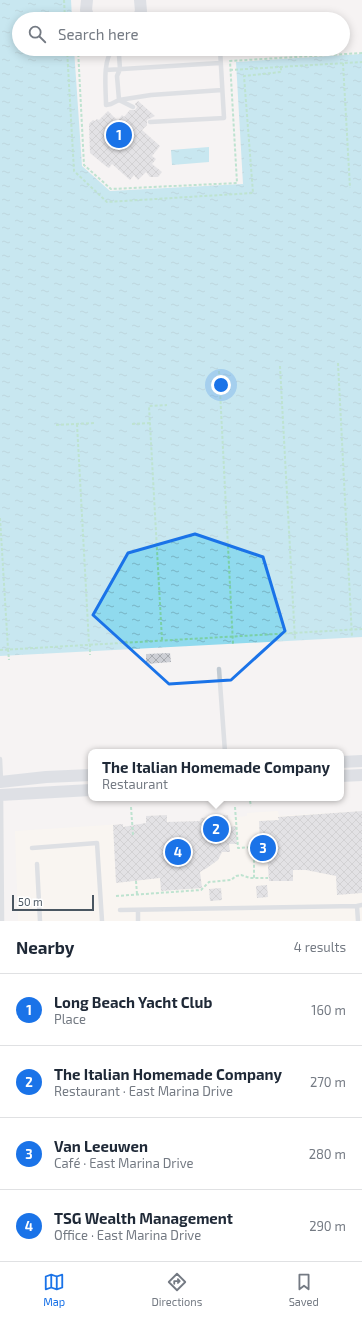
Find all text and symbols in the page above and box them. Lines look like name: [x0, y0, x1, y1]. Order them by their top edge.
search box: [12, 12, 350, 56]
icon: search: [26, 23, 48, 45]
text: Search here: [58, 25, 139, 43]
pin: 1: [106, 120, 132, 150]
your location: [211, 375, 231, 395]
popup: [88, 749, 344, 801]
text: The Italian Homemade Company: [102, 758, 330, 776]
text: Restaurant: [102, 776, 168, 792]
pin: 2: [203, 814, 229, 844]
pin: 3: [250, 833, 276, 863]
pin: 4: [165, 837, 191, 867]
scale bar: [12, 893, 94, 912]
text: 50 m: [18, 895, 43, 908]
text: Nearby: [16, 937, 74, 957]
text: 4 results: [294, 939, 346, 955]
text: Long Beach Yacht Club: [54, 993, 212, 1011]
text: 1: [26, 1002, 32, 1018]
text: 160 m: [311, 1002, 346, 1018]
text: Place: [54, 1011, 86, 1027]
text: The Italian Homemade Company: [54, 1065, 282, 1083]
text: 2: [25, 1074, 33, 1090]
text: 270 m: [310, 1074, 346, 1090]
text: Restaurant · East Marina Drive: [54, 1083, 233, 1099]
text: Van Leeuwen: [54, 1137, 148, 1155]
text: 3: [25, 1146, 33, 1162]
text: 280 m: [309, 1146, 346, 1162]
text: Café · East Marina Drive: [54, 1155, 194, 1171]
text: TSG Wealth Management: [54, 1209, 233, 1227]
text: 4: [25, 1218, 33, 1234]
text: 290 m: [309, 1218, 346, 1234]
text: Office · East Marina Drive: [54, 1227, 201, 1243]
tab: Map: [43, 1271, 65, 1308]
tab: Directions: [152, 1271, 202, 1308]
tab: Saved: [289, 1271, 319, 1308]

